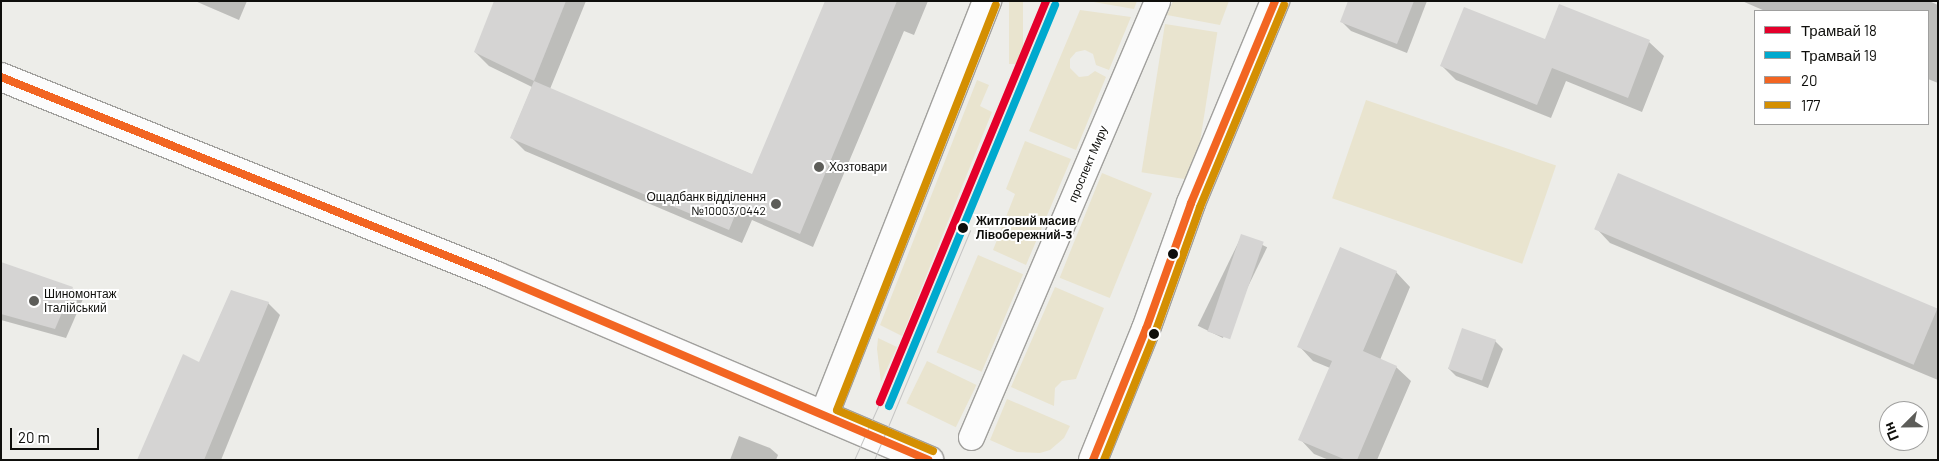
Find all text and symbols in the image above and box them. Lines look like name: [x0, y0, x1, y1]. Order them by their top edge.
legend: [1754, 10, 1929, 125]
text: Трамвай 18: [1801, 21, 1877, 39]
text: Трамвай 19: [1801, 46, 1877, 64]
text: 20: [1801, 71, 1818, 89]
text: 177: [1801, 96, 1820, 114]
street label: проспект Миру: [1065, 124, 1111, 204]
place label: Хозтовари: [829, 160, 887, 174]
marker: Хозтовари: [813, 161, 825, 173]
place label: Ощадбанк відділення №10003/0442: [646, 190, 766, 218]
marker: Ощадбанк відділення №10003/0442: [770, 198, 782, 210]
place label: Житловий масив Лівобережний-3: [976, 214, 1076, 242]
marker: Житловий масив Лівобережний-3: [954, 219, 972, 237]
unlabelled marker: [1168, 249, 1178, 259]
place label: Шиномонтаж Італійський: [44, 287, 117, 315]
marker: Шиномонтаж Італійський: [28, 295, 40, 307]
unlabelled marker: [1149, 329, 1159, 339]
north arrow: [1879, 401, 1929, 451]
scale bar: [12, 418, 101, 450]
text: Пн: [1879, 420, 1902, 444]
text: 20 m: [18, 428, 50, 446]

